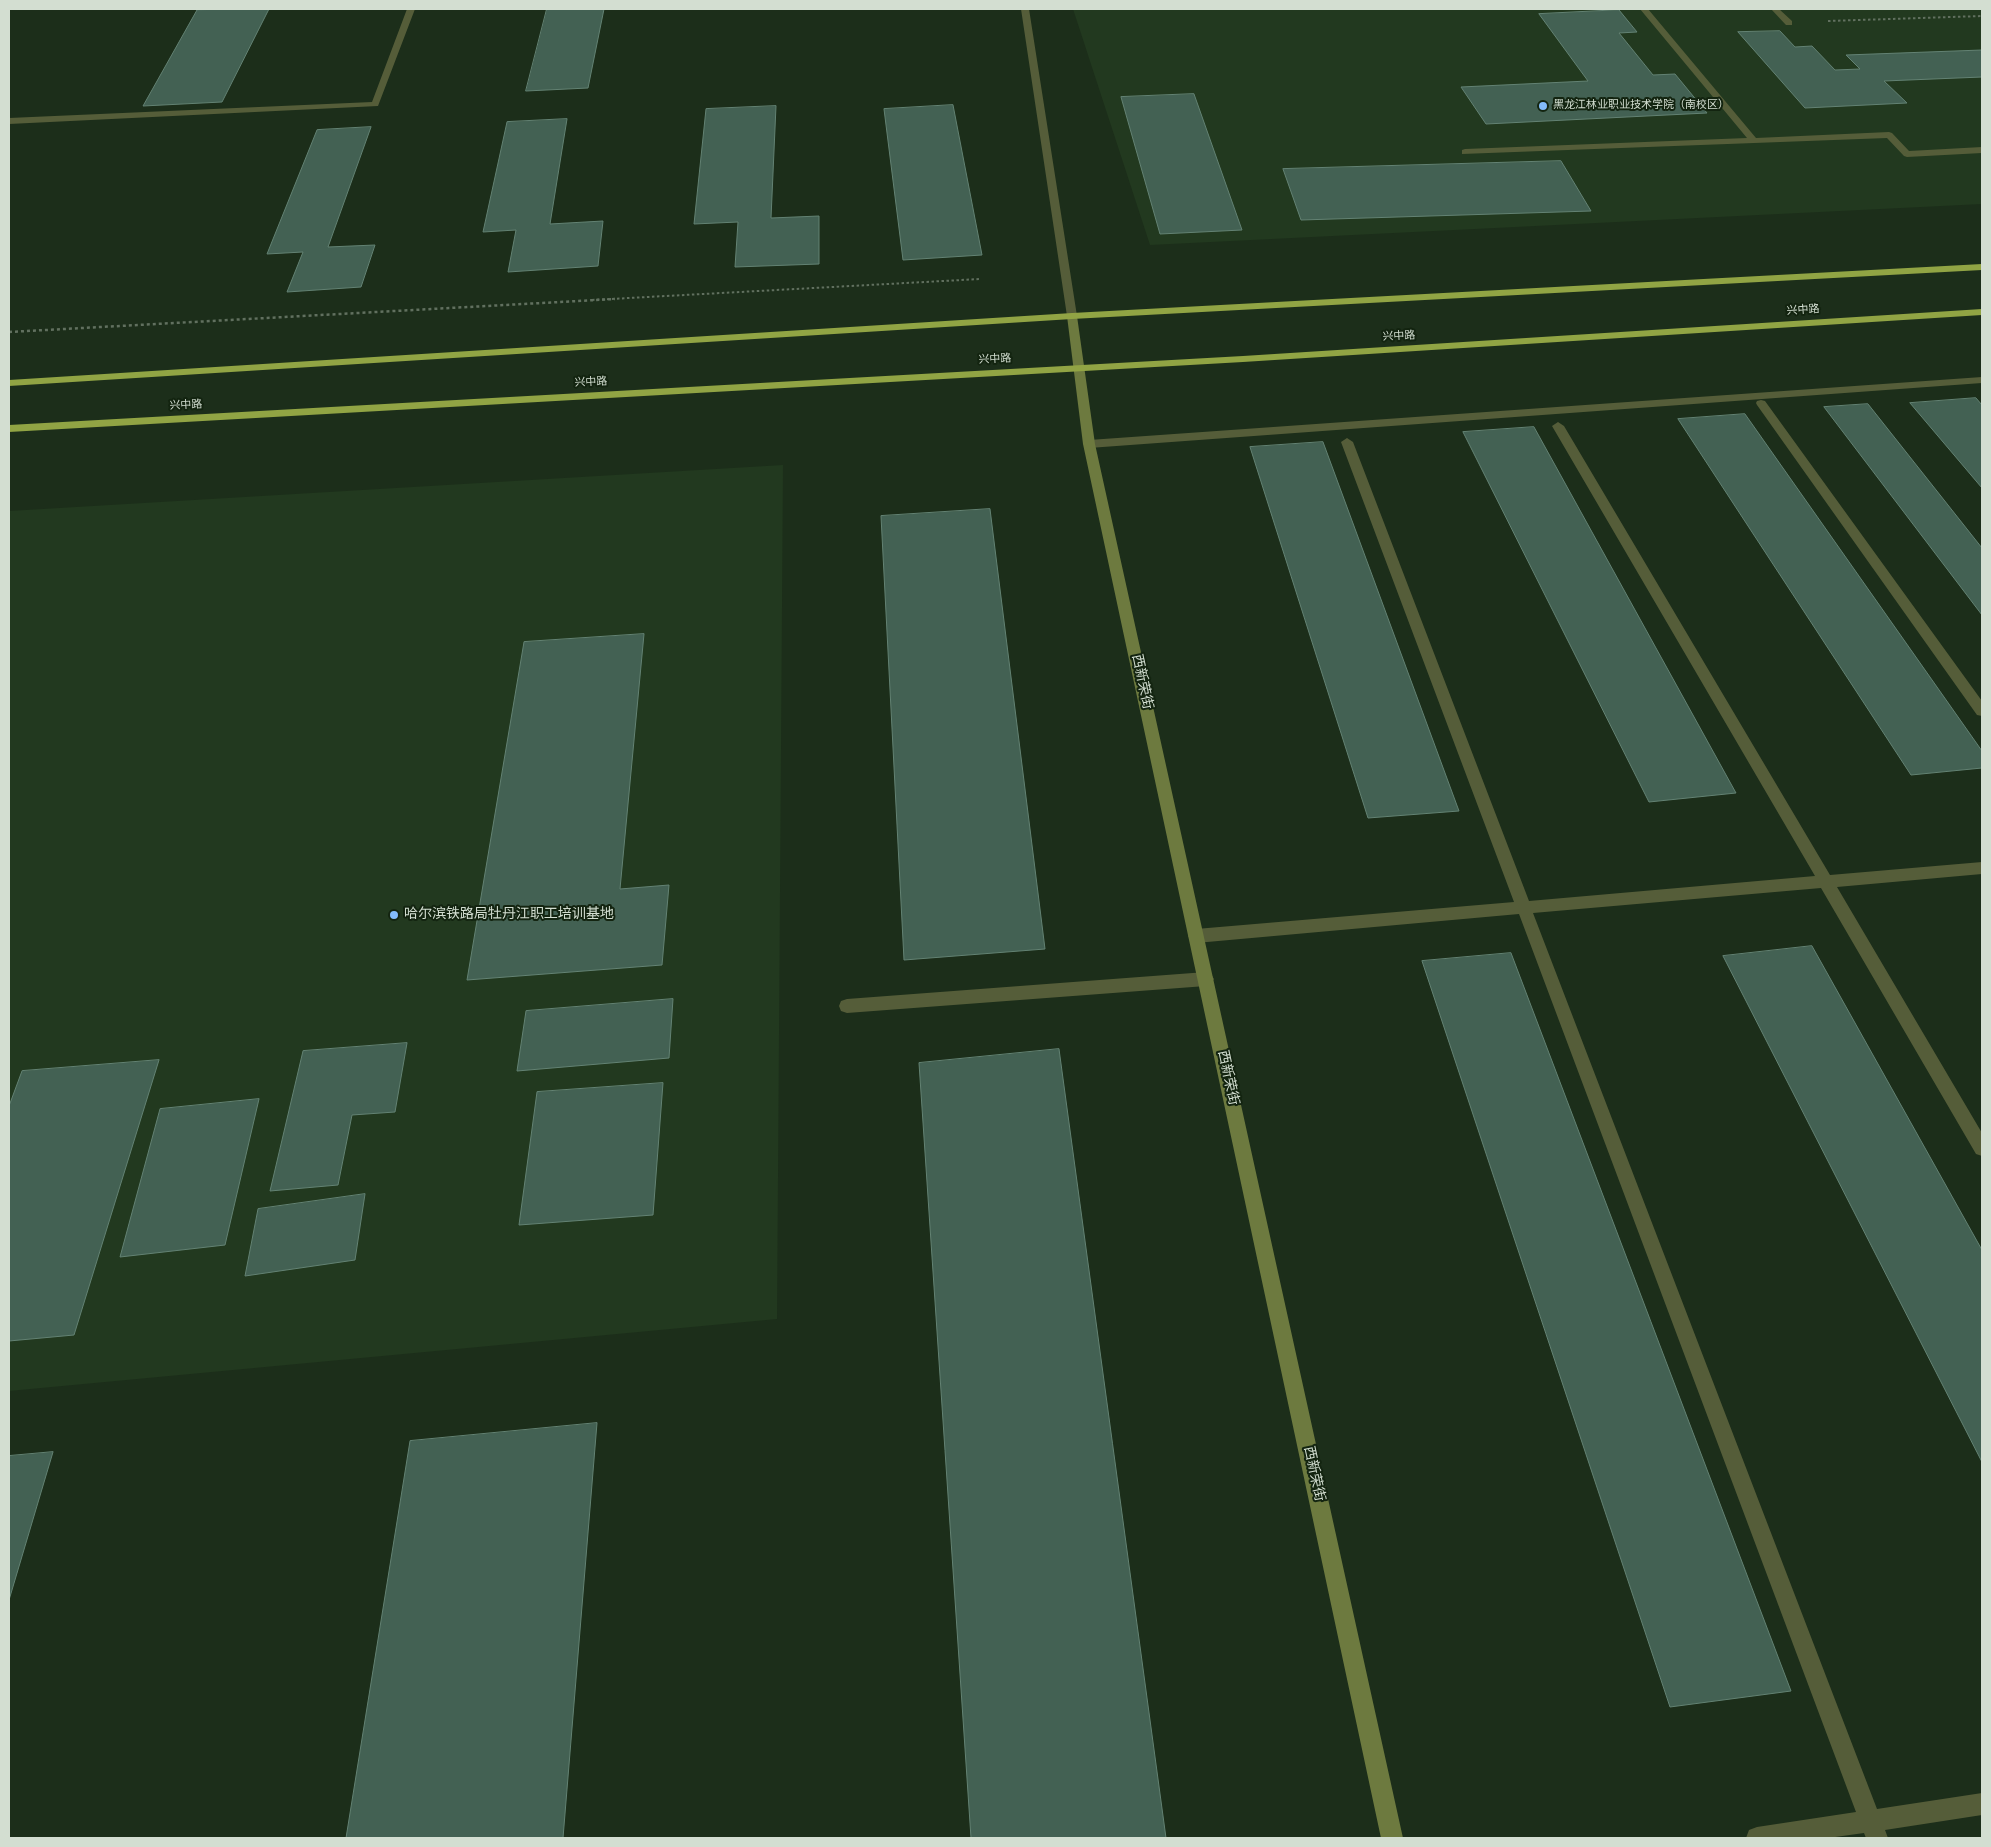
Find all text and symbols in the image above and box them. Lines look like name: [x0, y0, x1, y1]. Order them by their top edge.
place label: 黑龙江林业职业技术学院（南校区）: [1553, 99, 1729, 113]
marker: 黑龙江林业职业技术学院（南校区）: [1537, 100, 1549, 112]
street label: 兴中路: [1786, 303, 1820, 319]
street label: 兴中路: [1382, 330, 1416, 344]
street label: 兴中路: [978, 353, 1012, 367]
street label: 兴中路: [574, 376, 608, 390]
street label: 兴中路: [169, 399, 203, 413]
street label: 西新荣街: [1127, 653, 1155, 711]
place label: 哈尔滨铁路局牡丹江职工培训基地: [404, 907, 614, 923]
marker: 哈尔滨铁路局牡丹江职工培训基地: [388, 909, 400, 921]
street label: 西新荣街: [1213, 1049, 1241, 1107]
street label: 西新荣街: [1299, 1445, 1327, 1503]

